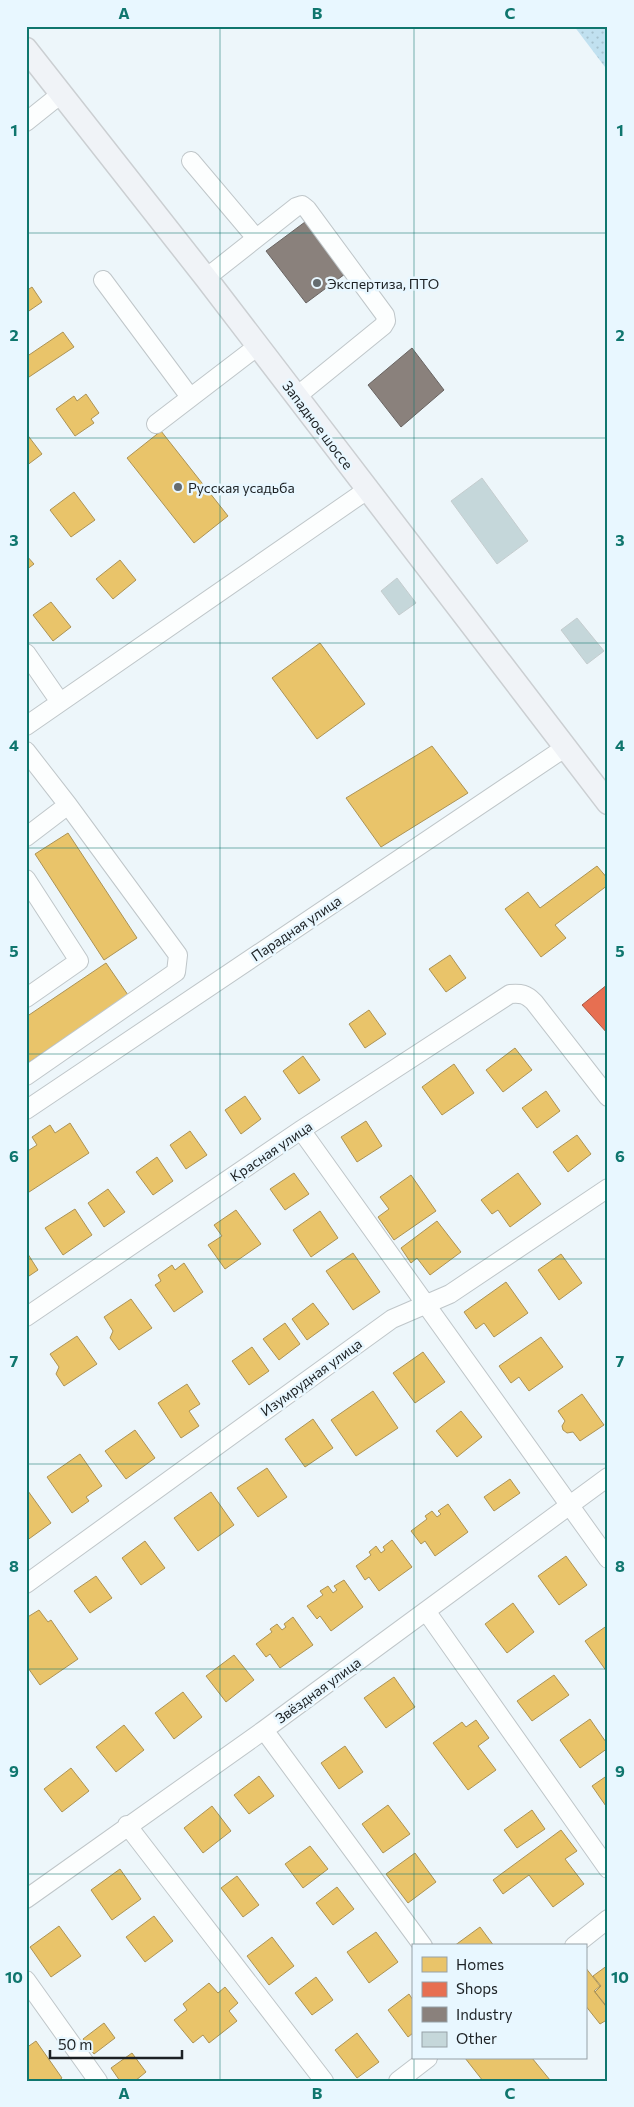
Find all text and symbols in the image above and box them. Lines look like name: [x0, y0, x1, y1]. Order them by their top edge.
text: A: [118, 3, 130, 22]
text: B: [312, 3, 323, 22]
text: C: [505, 3, 516, 22]
text: 1: [10, 120, 18, 139]
text: 1: [616, 120, 624, 139]
place label: Экспертиза, ПТО: [327, 275, 439, 292]
marker: Экспертиза, ПТО: [311, 277, 323, 289]
text: 2: [9, 325, 19, 344]
text: 2: [615, 325, 625, 344]
street label: Западное шоссе: [279, 377, 357, 473]
place label: Русская усадьба: [188, 479, 295, 496]
marker: Русская усадьба: [172, 481, 184, 493]
text: 3: [9, 530, 19, 549]
text: 3: [615, 530, 625, 549]
text: 4: [9, 735, 19, 754]
text: 4: [615, 735, 625, 754]
street label: Парадная улица: [248, 892, 344, 964]
text: 5: [9, 941, 19, 960]
text: 5: [615, 941, 625, 960]
street label: Красная улица: [227, 1117, 315, 1185]
text: 6: [9, 1146, 19, 1165]
text: 6: [615, 1146, 625, 1165]
street label: Изумрудная улица: [257, 1335, 365, 1419]
text: 7: [10, 1351, 19, 1370]
text: 7: [616, 1351, 625, 1370]
text: 8: [9, 1556, 19, 1575]
text: 8: [615, 1556, 625, 1575]
street label: Звёздная улица: [272, 1653, 364, 1727]
text: 9: [9, 1761, 19, 1780]
text: 9: [615, 1761, 625, 1780]
legend: [412, 1944, 586, 2060]
text: Homes: [456, 1955, 504, 1973]
text: 10: [5, 1967, 23, 1986]
text: 10: [611, 1967, 629, 1986]
text: Shops: [456, 1979, 498, 1997]
text: Industry: [456, 2005, 513, 2023]
scale bar: [50, 2027, 182, 2059]
text: Other: [456, 2029, 497, 2047]
text: 50 m: [58, 2035, 92, 2053]
text: A: [118, 2083, 130, 2102]
text: B: [312, 2083, 323, 2102]
text: C: [505, 2083, 516, 2102]

